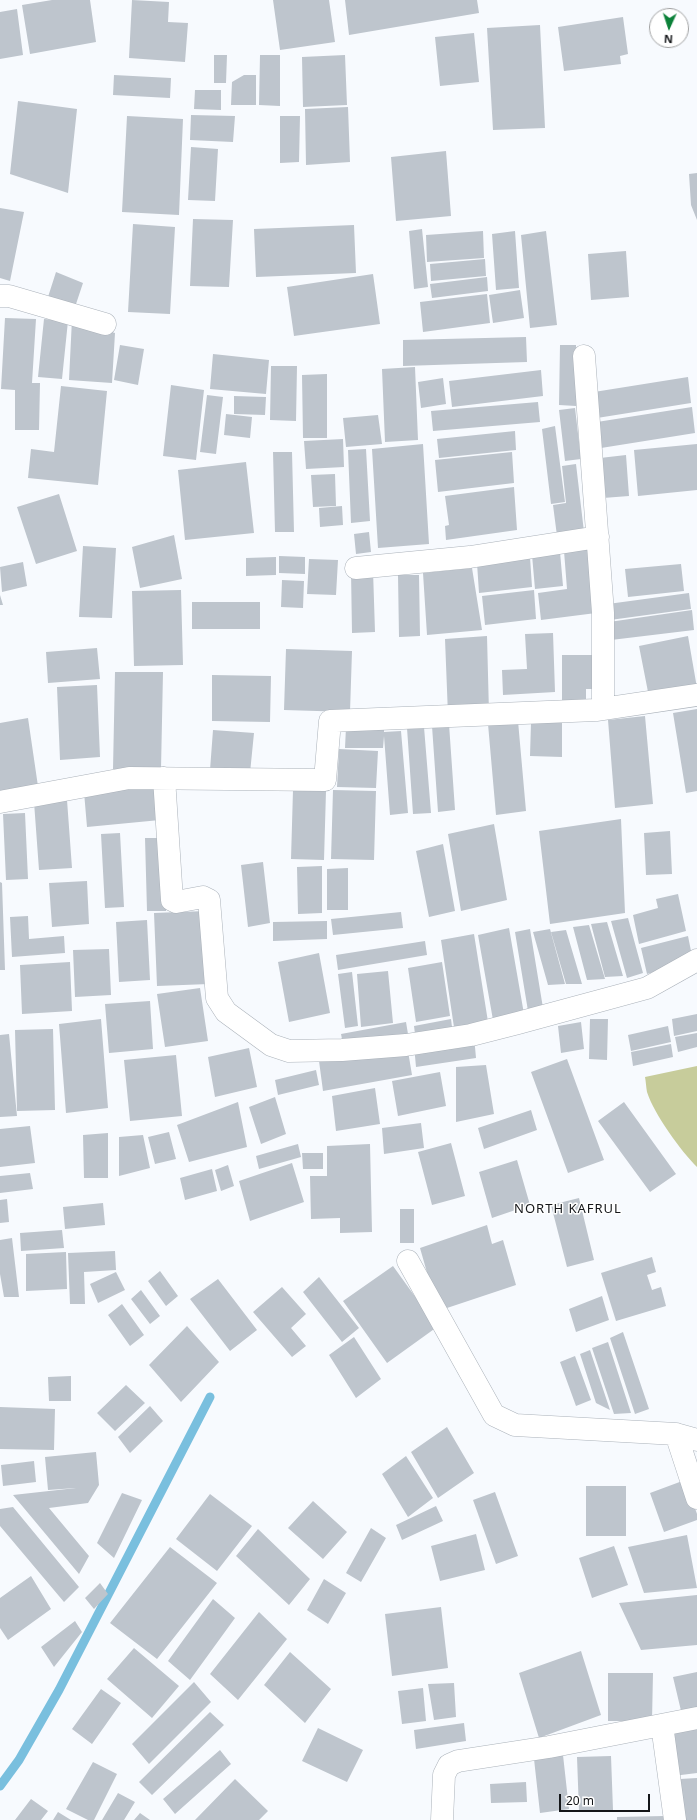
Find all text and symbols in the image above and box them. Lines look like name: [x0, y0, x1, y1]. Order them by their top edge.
north arrow: [649, 8, 689, 48]
text: N: [664, 32, 673, 47]
district label: NORTH KAFRUL: [514, 1201, 622, 1217]
scale bar: [561, 1786, 652, 1812]
text: 20 m: [566, 1792, 594, 1809]

